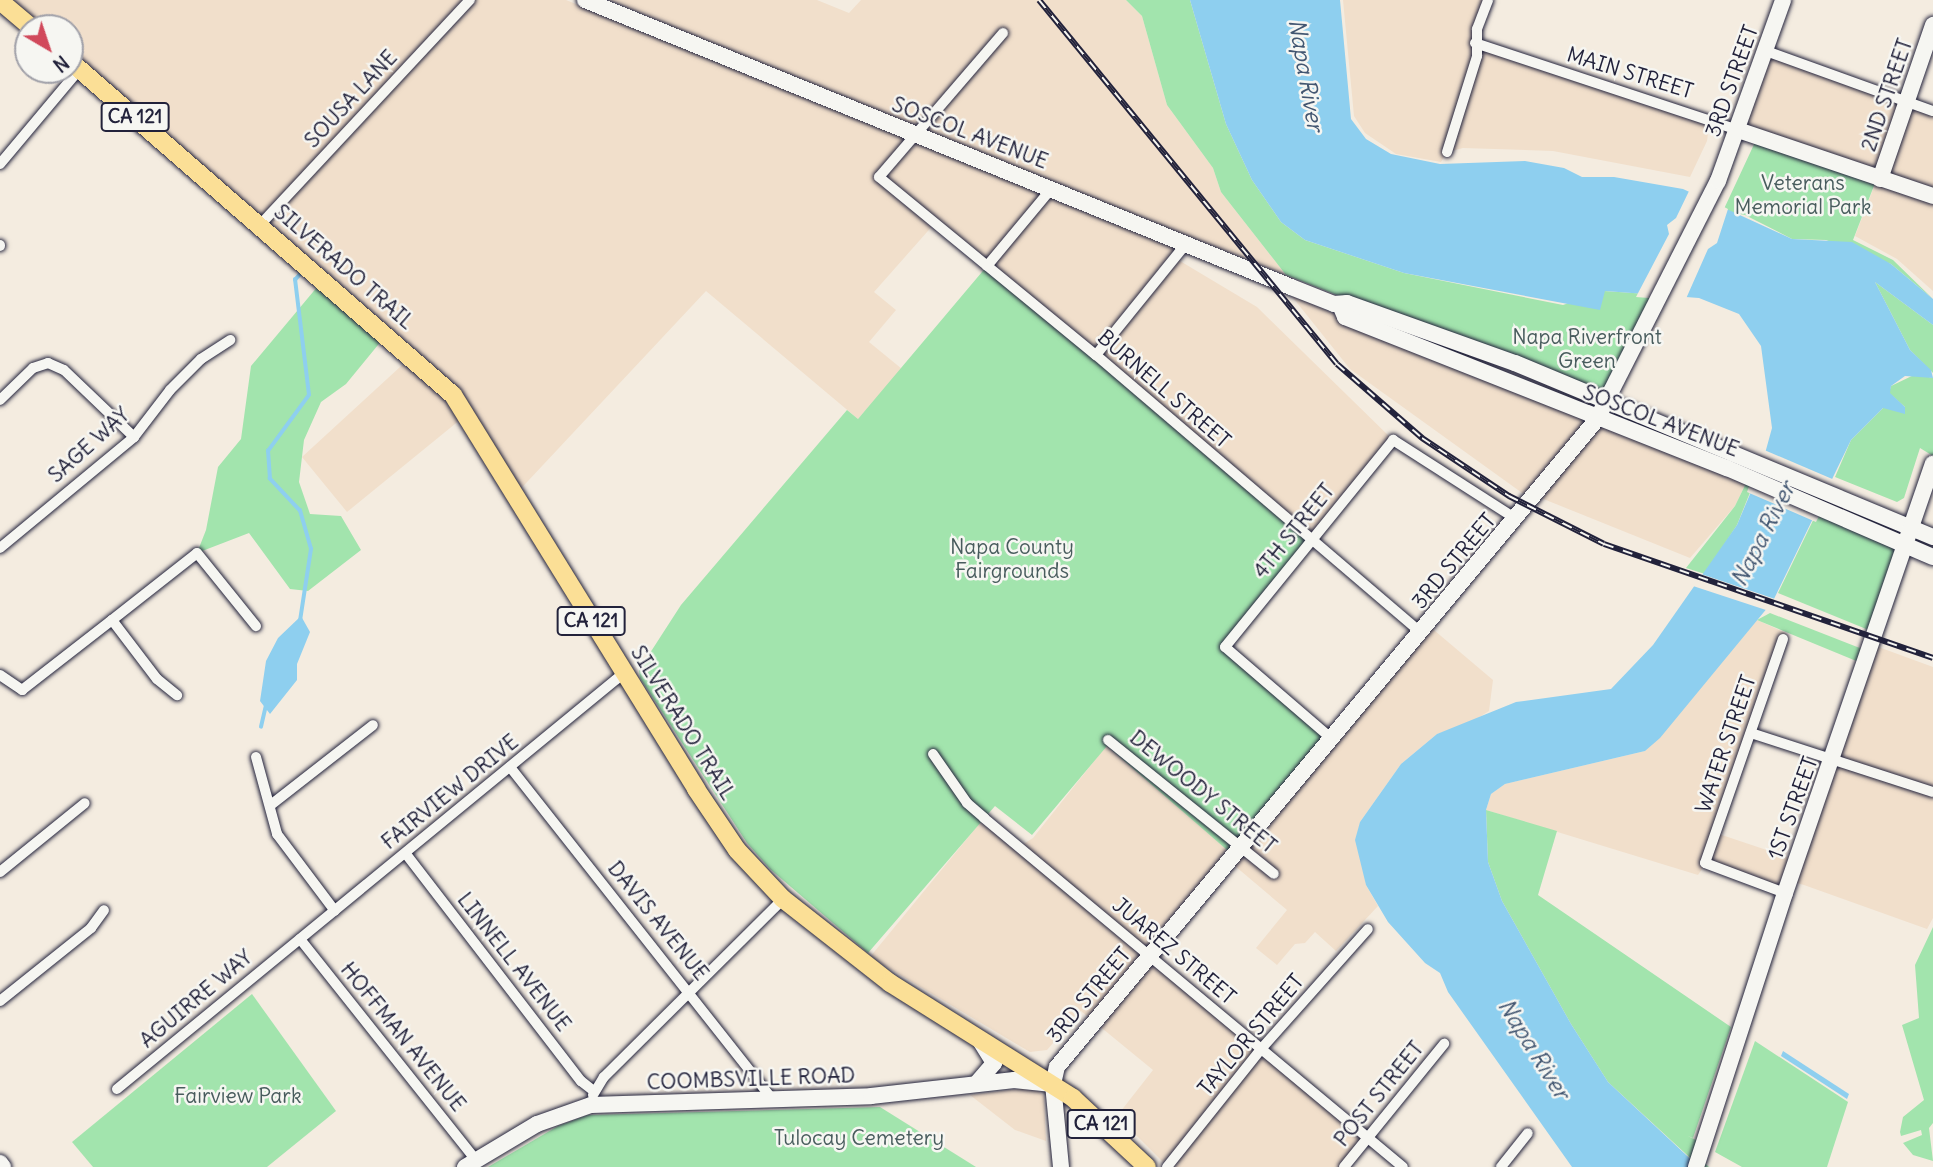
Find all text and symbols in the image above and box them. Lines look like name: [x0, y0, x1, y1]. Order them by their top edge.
north arrow: [14, 14, 84, 84]
water label: Napa River: [1283, 17, 1329, 133]
street label: 3RD STREET: [1700, 22, 1764, 140]
street label: 2ND STREET: [1856, 35, 1918, 155]
street label: MAIN STREET: [1564, 42, 1696, 104]
street label: SOUSA LANE: [299, 45, 403, 153]
text: N: [48, 50, 74, 77]
street label: SOSCOL AVENUE: [888, 92, 1052, 174]
road number: CA 121: [100, 102, 170, 132]
park label: Veterans Memorial Park: [1735, 170, 1871, 220]
street label: SILVERADO TRAIL: [269, 199, 419, 335]
street label: BURNELL STREET: [1092, 324, 1236, 454]
park label: Napa Riverfront Green: [1512, 324, 1662, 374]
street label: SOSCOL AVENUE: [1579, 380, 1743, 462]
street label: SAGE WAY: [43, 402, 135, 488]
water label: Napa River: [1725, 477, 1801, 591]
street label: 4TH STREET: [1248, 479, 1340, 583]
street label: 3RD STREET: [1407, 508, 1501, 614]
park label: Napa County Fairgrounds: [950, 534, 1074, 584]
road number: CA 121: [556, 606, 626, 636]
street label: SILVERADO TRAIL: [625, 641, 741, 805]
street label: WATER STREET: [1691, 672, 1761, 816]
street label: DEWOODY STREET: [1125, 725, 1281, 859]
street label: FAIRVIEW DRIVE: [377, 729, 523, 855]
street label: 1ST STREET: [1763, 753, 1823, 863]
street label: DAVIS AVENUE: [602, 856, 714, 986]
street label: LINNELL AVENUE: [452, 888, 576, 1036]
street label: JUAREZ STREET: [1107, 892, 1241, 1010]
street label: 3RD STREET: [1042, 942, 1136, 1048]
street label: AGUIRRE WAY: [135, 945, 257, 1053]
street label: HOFFMAN AVENUE: [335, 957, 471, 1117]
street label: TAYLOR STREET: [1193, 969, 1309, 1101]
water label: Napa River: [1492, 994, 1576, 1104]
street label: POST STREET: [1329, 1036, 1429, 1152]
street label: COOMBSVILLE ROAD: [646, 1063, 856, 1095]
park label: Fairview Park: [174, 1083, 302, 1109]
road number: CA 121: [1066, 1108, 1136, 1140]
park label: Tulocay Cemetery: [774, 1125, 944, 1151]

